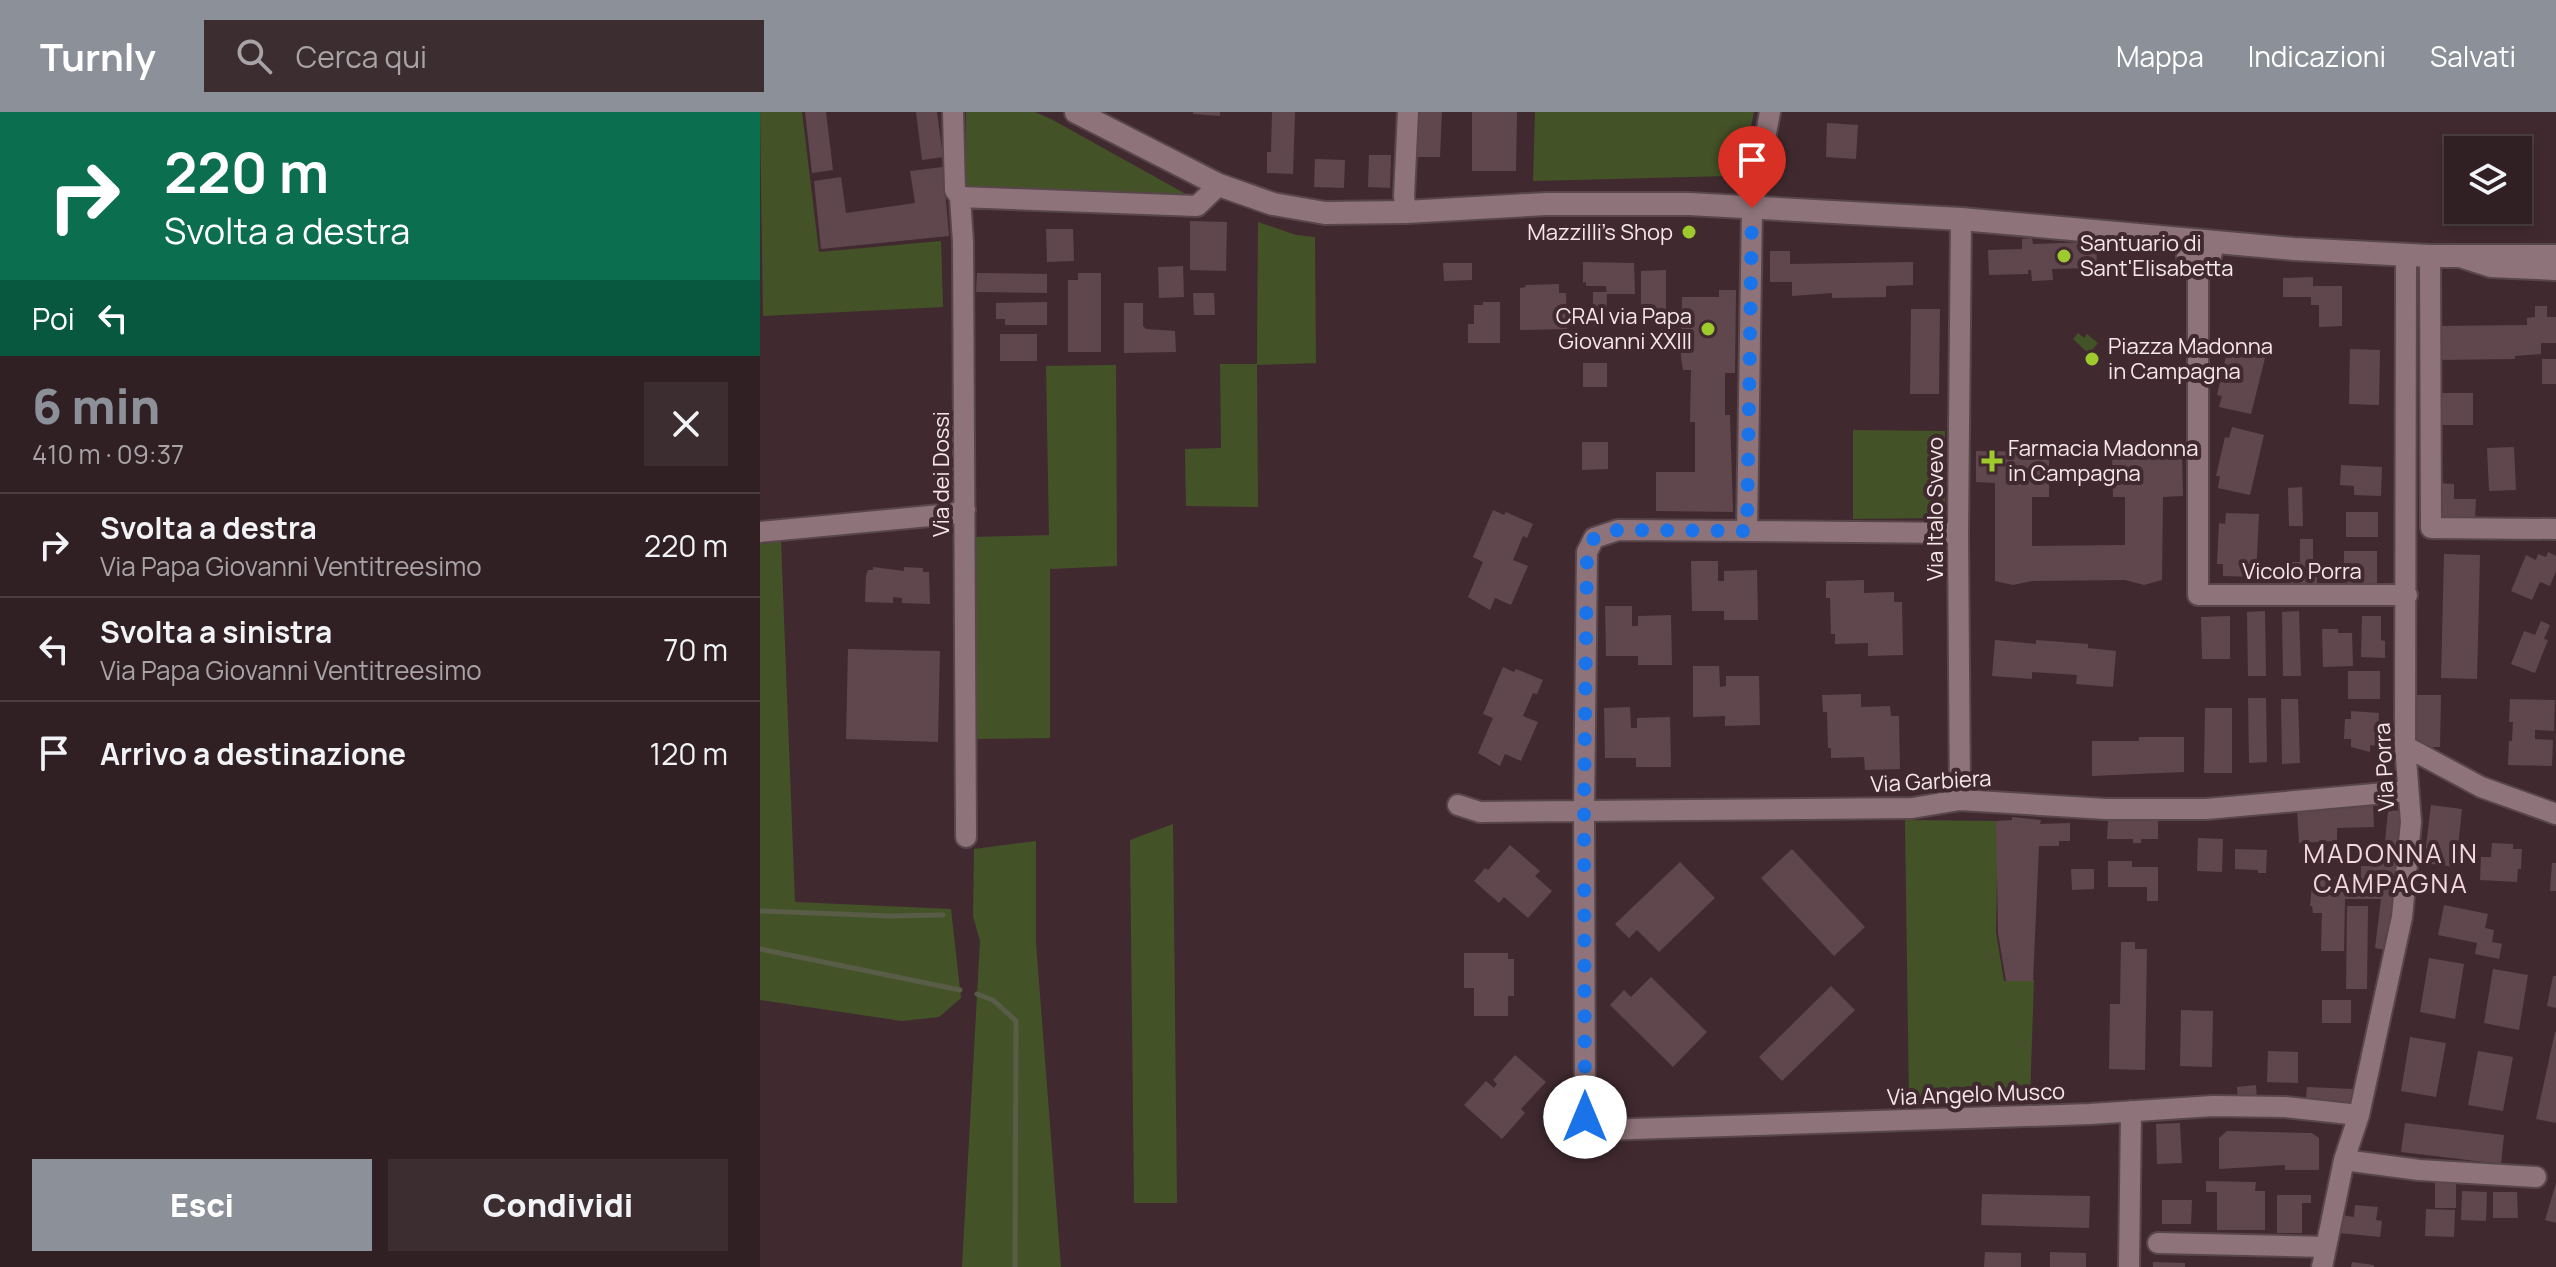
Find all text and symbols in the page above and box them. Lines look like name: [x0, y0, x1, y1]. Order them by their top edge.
search box: [204, 20, 764, 92]
text: Turnly: [40, 30, 156, 82]
icon: search: [232, 34, 276, 78]
text: Cerca qui: [296, 36, 427, 77]
text: Mappa: [2116, 37, 2204, 75]
text: Indicazioni: [2248, 37, 2386, 75]
text: Salvati: [2430, 37, 2516, 75]
pin: [1718, 126, 1786, 208]
text: 220 m: [164, 133, 329, 210]
map controls: [2444, 136, 2532, 224]
button: layers: [2444, 136, 2532, 224]
icon: arrive: [1730, 138, 1774, 182]
icon: right: [32, 144, 136, 248]
text: Svolta a destra: [164, 206, 410, 255]
place label: Mazzilli's Shop: [1527, 217, 1673, 247]
marker: Mazzilli's Shop: [1680, 223, 1698, 241]
place label: Santuario di Sant'Elisabetta: [2080, 228, 2233, 283]
marker: Santuario di Sant'Elisabetta: [2055, 247, 2073, 265]
icon: left: [91, 296, 135, 340]
text: Poi: [32, 298, 75, 339]
place label: CRAI via Papa Giovanni XXIII: [1556, 301, 1692, 356]
marker: CRAI via Papa Giovanni XXIII: [1699, 320, 1717, 338]
place label: Piazza Madonna in Campagna: [2108, 331, 2273, 386]
marker: Piazza Madonna in Campagna: [2083, 350, 2101, 368]
text: 6 min: [32, 373, 160, 438]
button: close: [644, 382, 728, 466]
street label: Via dei Dossi: [926, 411, 956, 537]
place label: Farmacia Madonna in Campagna: [2008, 433, 2198, 488]
text: 410 m · 09:37: [32, 436, 184, 472]
street label: Via Italo Svevo: [1920, 437, 1950, 581]
marker: Farmacia Madonna in Campagna: [1983, 452, 2001, 470]
text: Svolta a destra: [100, 507, 317, 548]
icon: right: [32, 523, 76, 567]
text: 220 m: [644, 525, 728, 566]
text: Via Papa Giovanni Ventitreesimo: [100, 548, 482, 584]
street label: Vicolo Porra: [2242, 556, 2362, 586]
text: Svolta a sinistra: [100, 611, 332, 652]
icon: left: [32, 627, 76, 671]
text: 70 m: [663, 629, 728, 670]
text: Via Papa Giovanni Ventitreesimo: [100, 652, 482, 688]
street label: Via Porra: [2367, 722, 2401, 812]
icon: arrive: [32, 731, 76, 775]
text: Arrivo a destinazione: [100, 733, 406, 774]
text: 120 m: [649, 733, 728, 774]
street label: Via Garbiera: [1870, 763, 1992, 799]
district label: MADONNA IN CAMPAGNA: [2303, 835, 2479, 901]
position arrow: [1543, 1075, 1627, 1159]
street label: Via Angelo Musco: [1887, 1076, 2065, 1112]
button: Esci: [32, 1159, 372, 1251]
button: Condividi: [388, 1159, 728, 1251]

